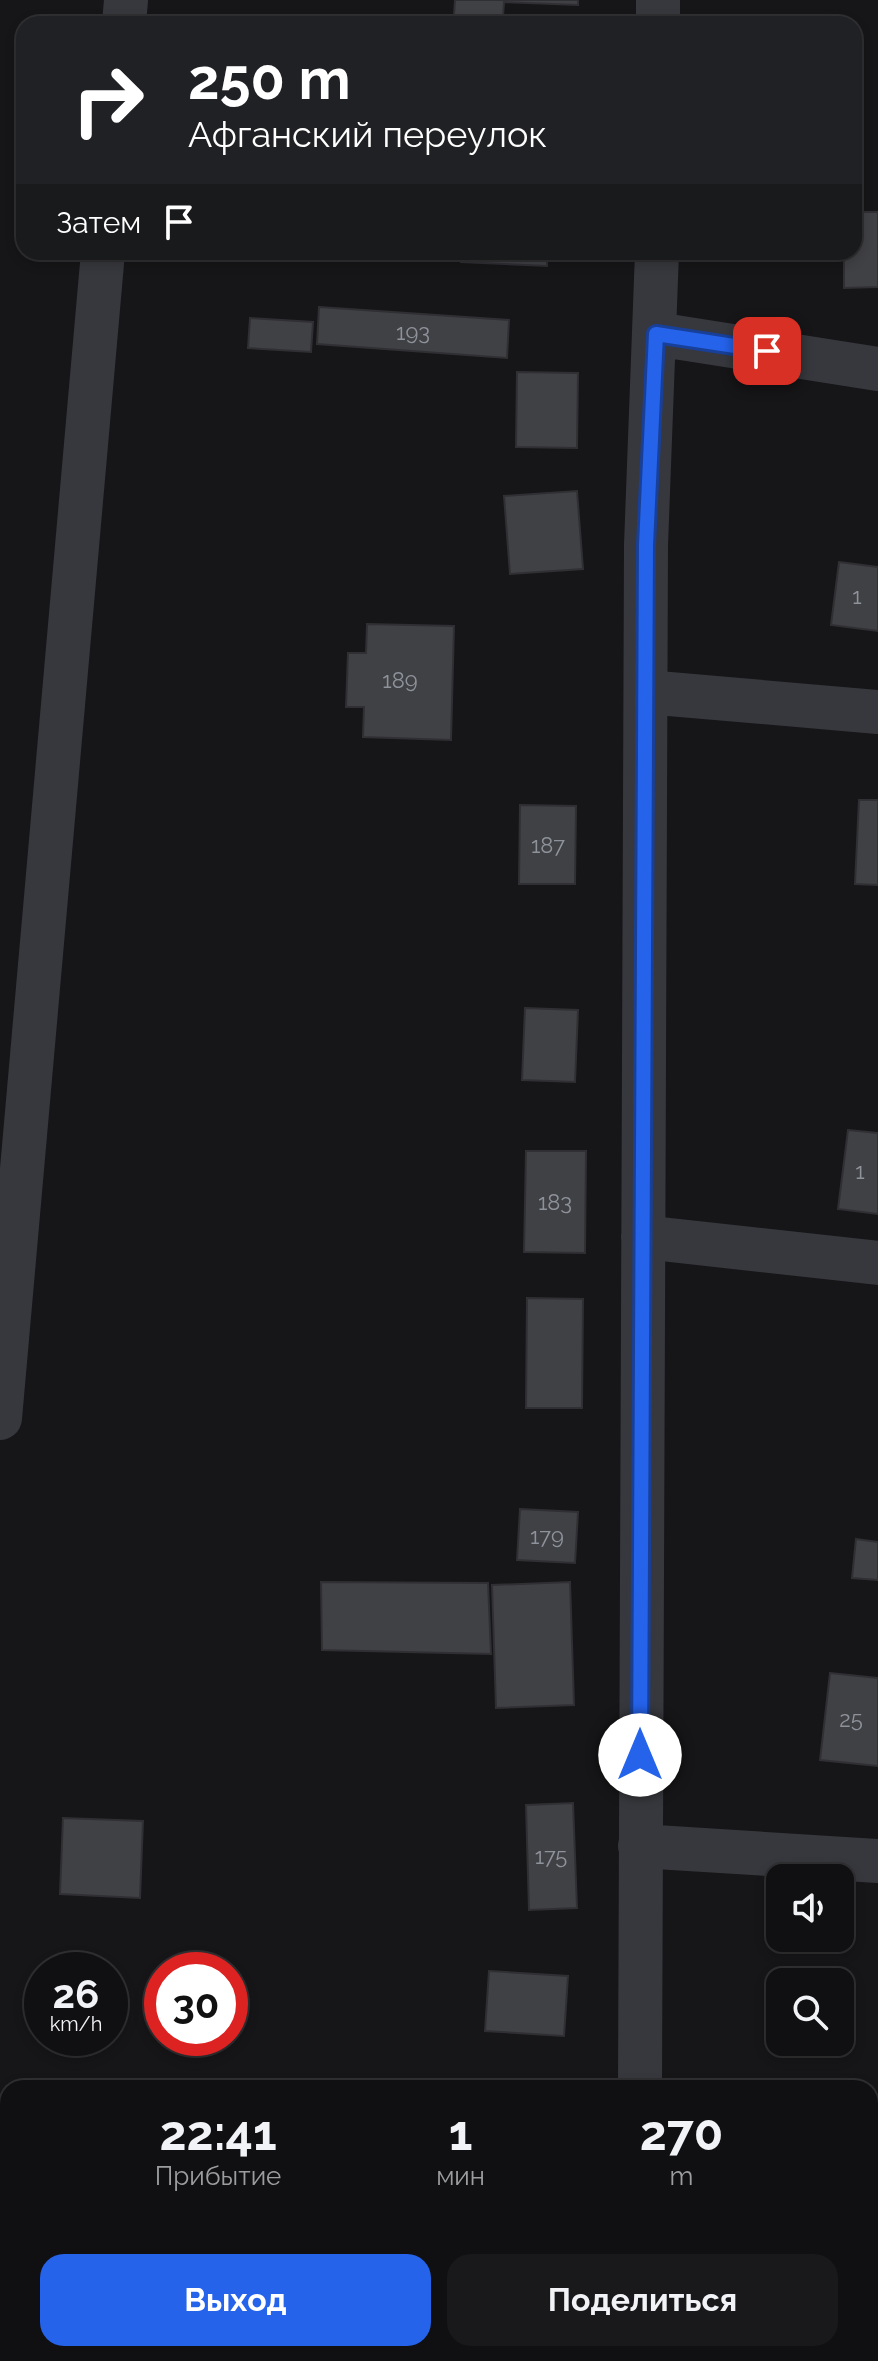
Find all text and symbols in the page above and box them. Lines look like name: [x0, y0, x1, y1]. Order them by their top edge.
text: 250 m: [188, 46, 351, 112]
icon: right: [56, 48, 160, 152]
text: Афганский переулок: [188, 113, 547, 155]
icon: arrive: [157, 200, 201, 244]
text: Затем: [56, 205, 141, 240]
pin: [733, 317, 801, 385]
house number: 193: [396, 319, 430, 345]
icon: arrive: [745, 329, 789, 373]
house number: 1: [852, 583, 862, 609]
house number: 189: [382, 667, 418, 693]
house number: 187: [531, 832, 565, 858]
house number: 1: [855, 1158, 865, 1184]
house number: 183: [538, 1189, 572, 1215]
house number: 179: [530, 1523, 564, 1549]
house number: 25: [839, 1706, 863, 1732]
position arrow: [598, 1713, 682, 1797]
house number: 175: [535, 1843, 567, 1869]
map controls: [766, 1864, 854, 2056]
button: sound: [766, 1864, 854, 1952]
speed limit sign: 30: [144, 1952, 248, 2056]
button: search: [766, 1968, 854, 2056]
text: 26: [53, 1970, 99, 2017]
text: km/h: [50, 2012, 102, 2036]
text: 22:41: [160, 2105, 277, 2161]
text: 1: [449, 2105, 472, 2161]
text: 270: [640, 2105, 723, 2161]
text: Прибытие: [155, 2161, 281, 2191]
text: мин: [436, 2161, 485, 2191]
text: m: [670, 2161, 693, 2191]
button: Выход: [40, 2254, 431, 2346]
button: Поделиться: [447, 2254, 838, 2346]

